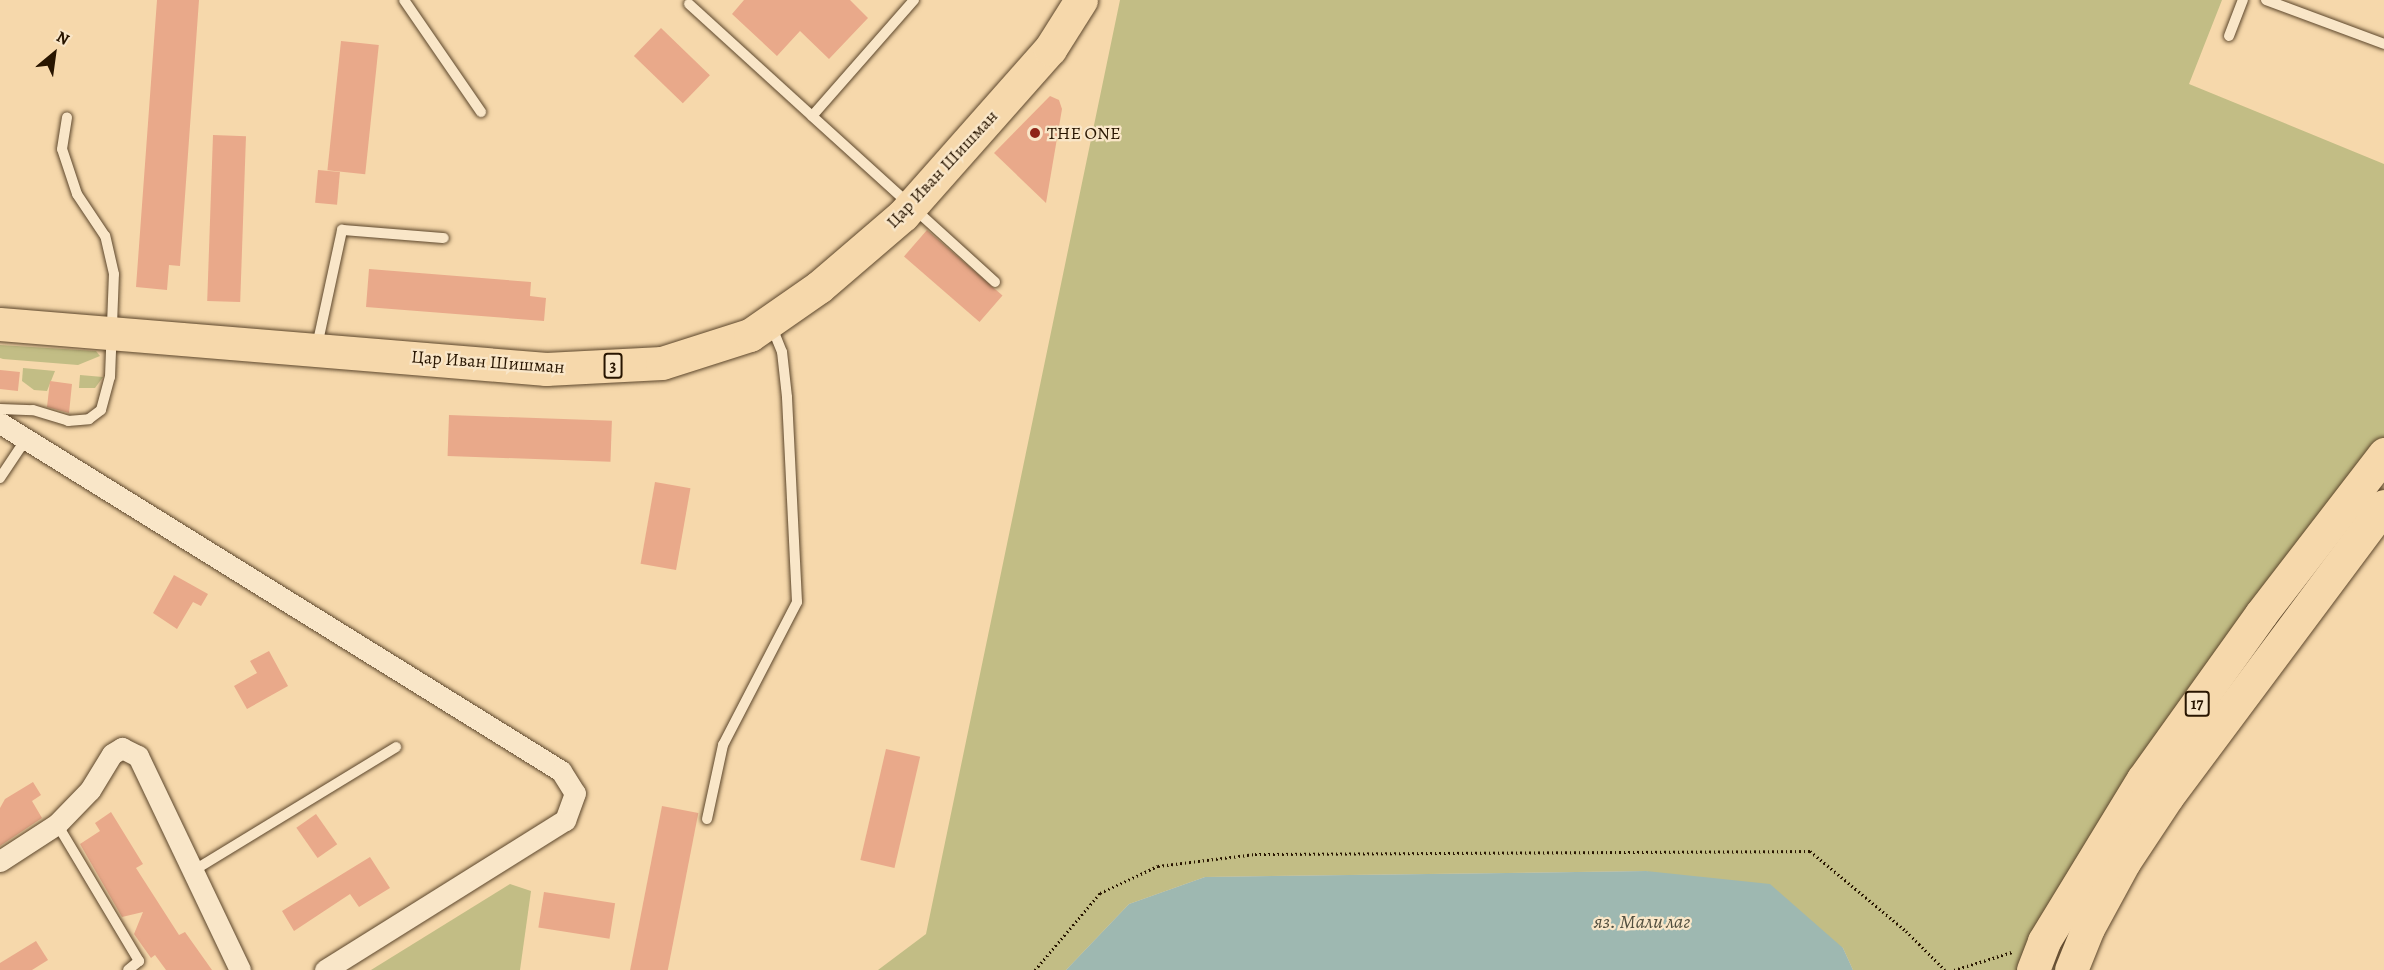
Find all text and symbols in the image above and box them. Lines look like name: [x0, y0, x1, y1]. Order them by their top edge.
north arrow: [24, 24, 84, 84]
text: N: [52, 26, 73, 51]
street label: Цар Иван Шишман: [882, 106, 1002, 232]
place label: THE ONE: [1047, 122, 1121, 144]
marker: THE ONE: [1028, 126, 1042, 140]
street label: Цар Иван Шишман: [411, 346, 565, 378]
road number: 3: [602, 353, 624, 379]
road number: 17: [2184, 691, 2210, 717]
water label: яз. Мали лаг: [1594, 909, 1690, 933]

